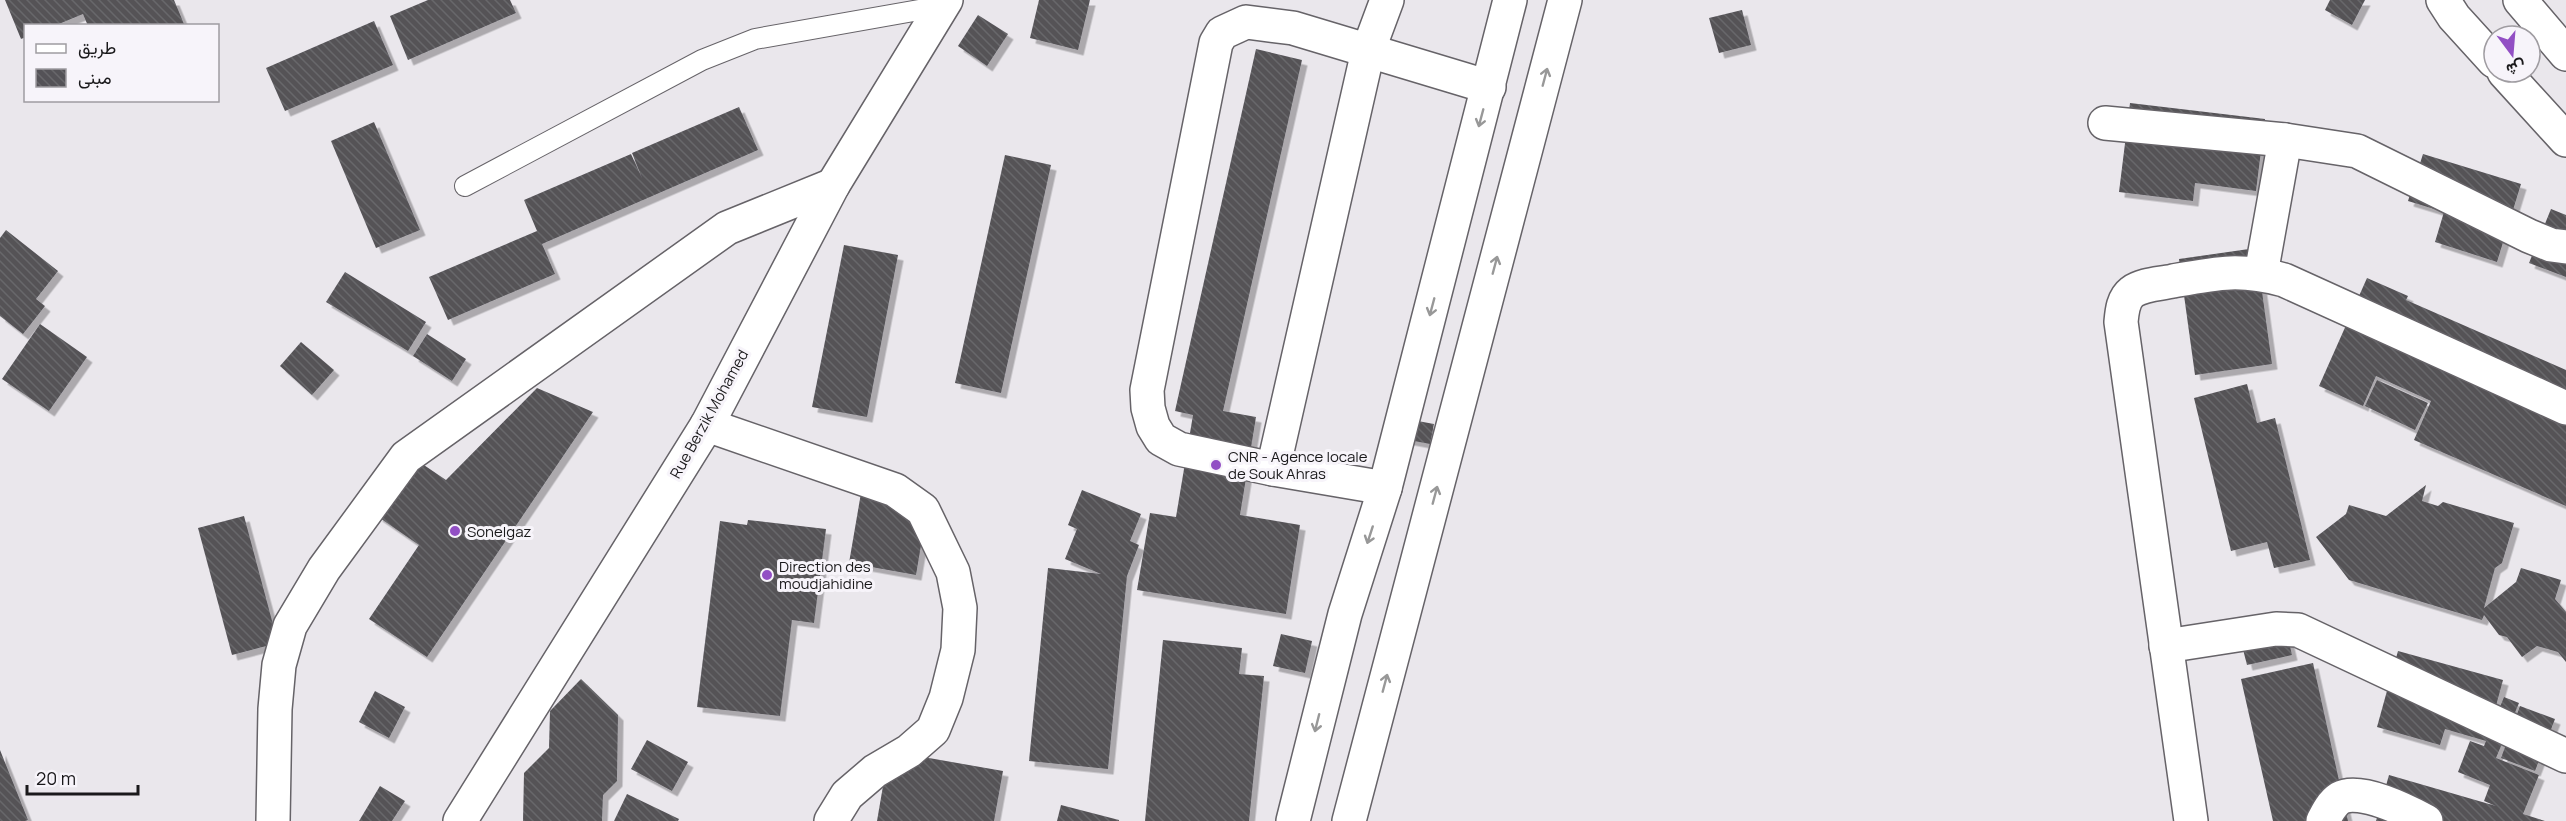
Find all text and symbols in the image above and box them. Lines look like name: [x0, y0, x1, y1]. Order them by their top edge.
legend: [24, 24, 219, 102]
north arrow: [2482, 24, 2542, 84]
text: طريق: [78, 35, 116, 59]
text: ش: [2504, 55, 2528, 82]
text: مبنى: [78, 65, 112, 89]
one-way arrow: [1540, 68, 1551, 87]
one-way arrow: [1475, 108, 1486, 127]
one-way arrow: [1490, 256, 1502, 275]
one-way arrow: [1425, 297, 1437, 316]
street label: Rue Berzik Mohamed: [665, 346, 753, 482]
place label: CNR - Agence locale de Souk Ahras: [1228, 446, 1368, 484]
marker: CNR - Agence locale de Souk Ahras: [1209, 458, 1223, 472]
one-way arrow: [1430, 485, 1441, 504]
place label: Sonelgaz: [467, 521, 531, 542]
marker: Sonelgaz: [448, 524, 462, 538]
one-way arrow: [1363, 525, 1374, 544]
place label: Direction des moudjahidine: [779, 556, 873, 594]
marker: Direction des moudjahidine: [760, 568, 774, 582]
one-way arrow: [1380, 674, 1392, 693]
one-way arrow: [1311, 713, 1323, 732]
scale bar: [27, 758, 138, 796]
text: 20 m: [36, 766, 76, 790]

